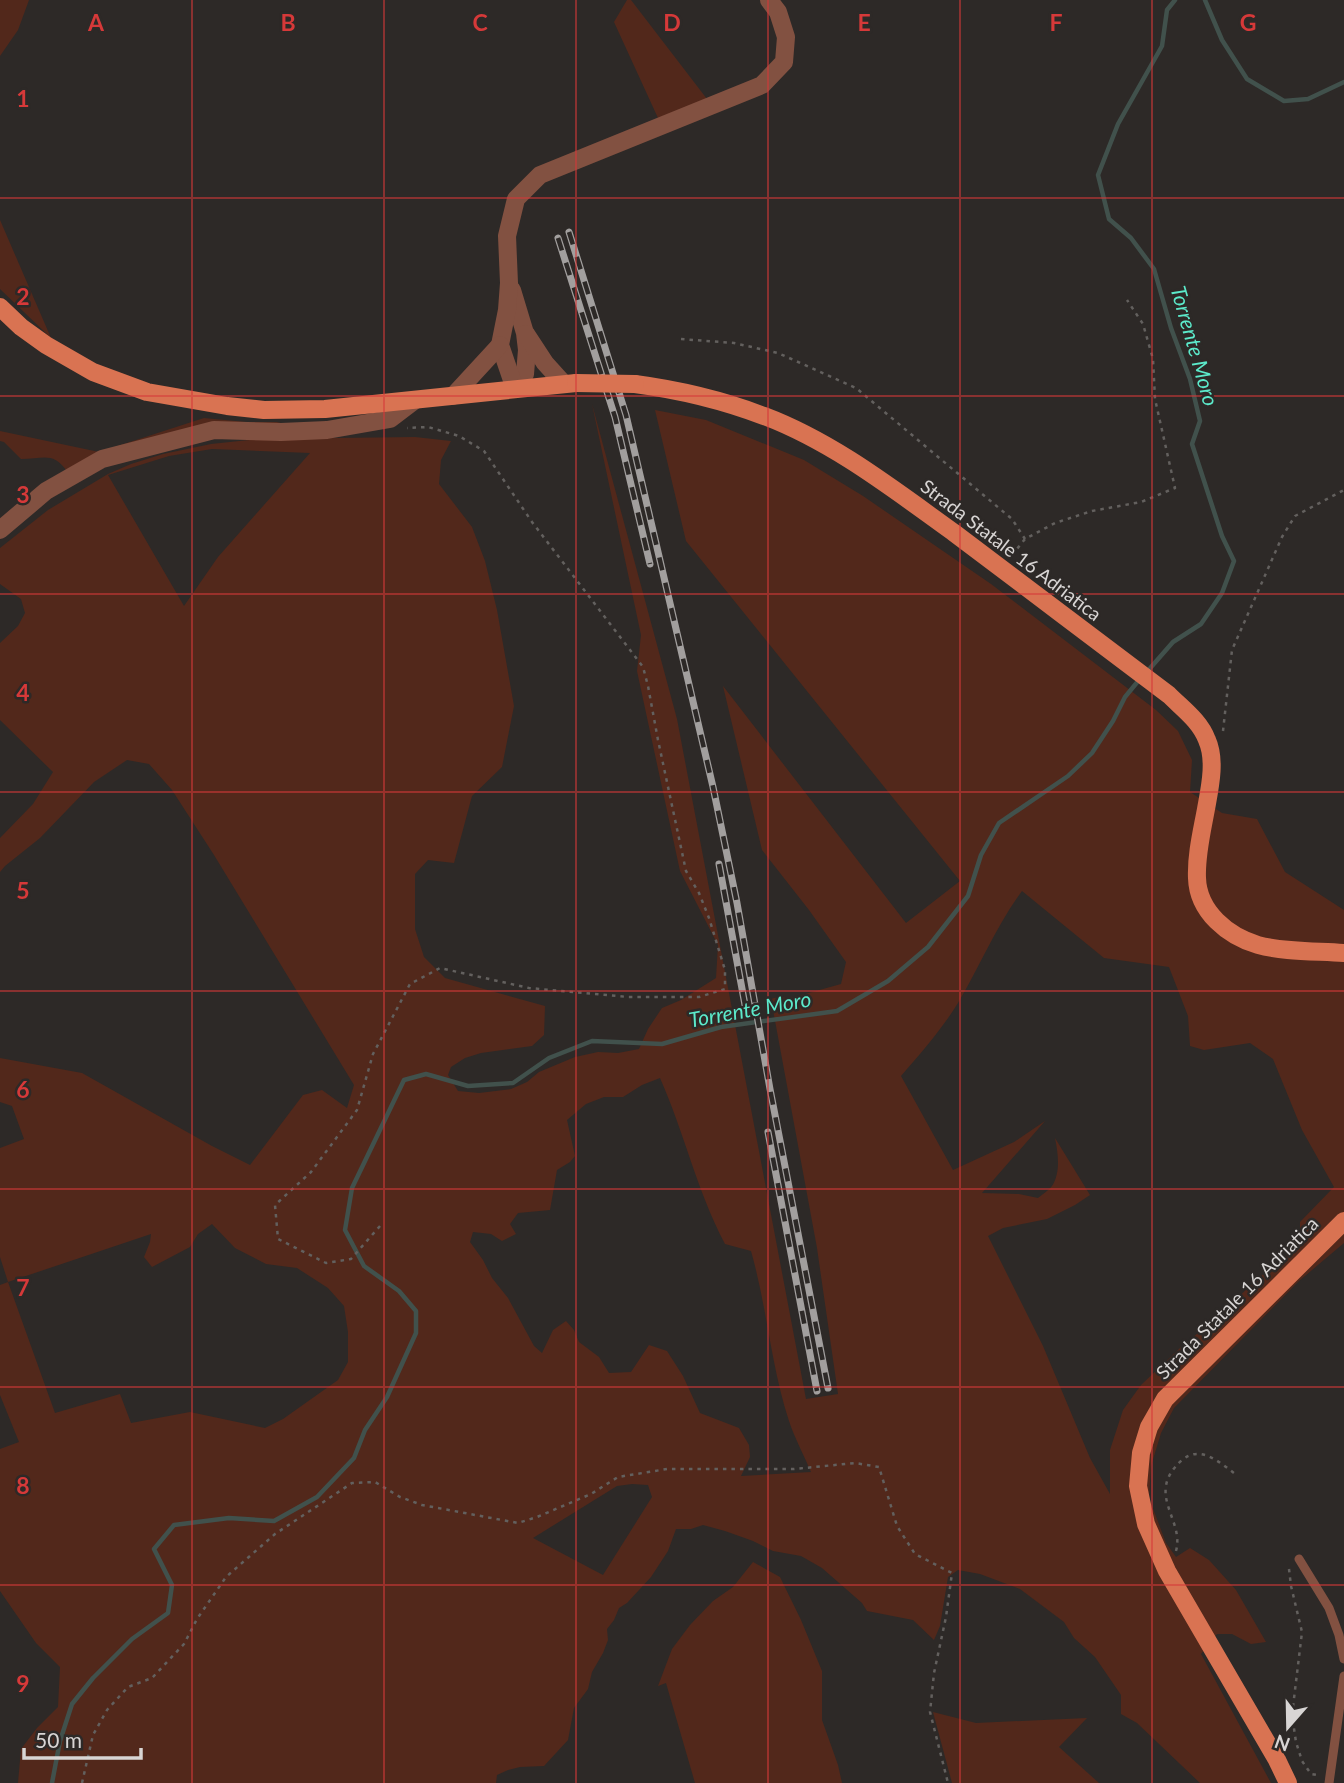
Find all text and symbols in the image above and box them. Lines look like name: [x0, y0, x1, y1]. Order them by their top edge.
text: A: [87, 8, 105, 36]
text: B: [280, 8, 296, 36]
text: C: [472, 8, 488, 36]
text: D: [663, 8, 681, 36]
text: E: [857, 8, 871, 36]
text: F: [1049, 8, 1063, 36]
text: G: [1240, 8, 1256, 36]
text: 1: [16, 84, 30, 112]
text: 2: [16, 282, 30, 310]
water label: Torrente Moro: [1166, 283, 1225, 409]
street label: Strada Statale 16 Adriatica: [916, 474, 1106, 625]
text: 3: [16, 480, 30, 508]
text: 4: [16, 678, 30, 706]
text: 5: [16, 876, 30, 904]
water label: Torrente Moro: [687, 985, 813, 1032]
text: 6: [16, 1075, 30, 1103]
street label: Strada Statale 16 Adriatica: [1151, 1212, 1323, 1384]
text: 7: [16, 1273, 30, 1301]
text: 8: [16, 1471, 30, 1499]
text: 9: [16, 1669, 30, 1697]
north arrow: [1253, 1692, 1323, 1762]
scale bar: [24, 1716, 142, 1760]
text: 50 m: [35, 1727, 82, 1752]
text: N: [1271, 1730, 1293, 1757]

